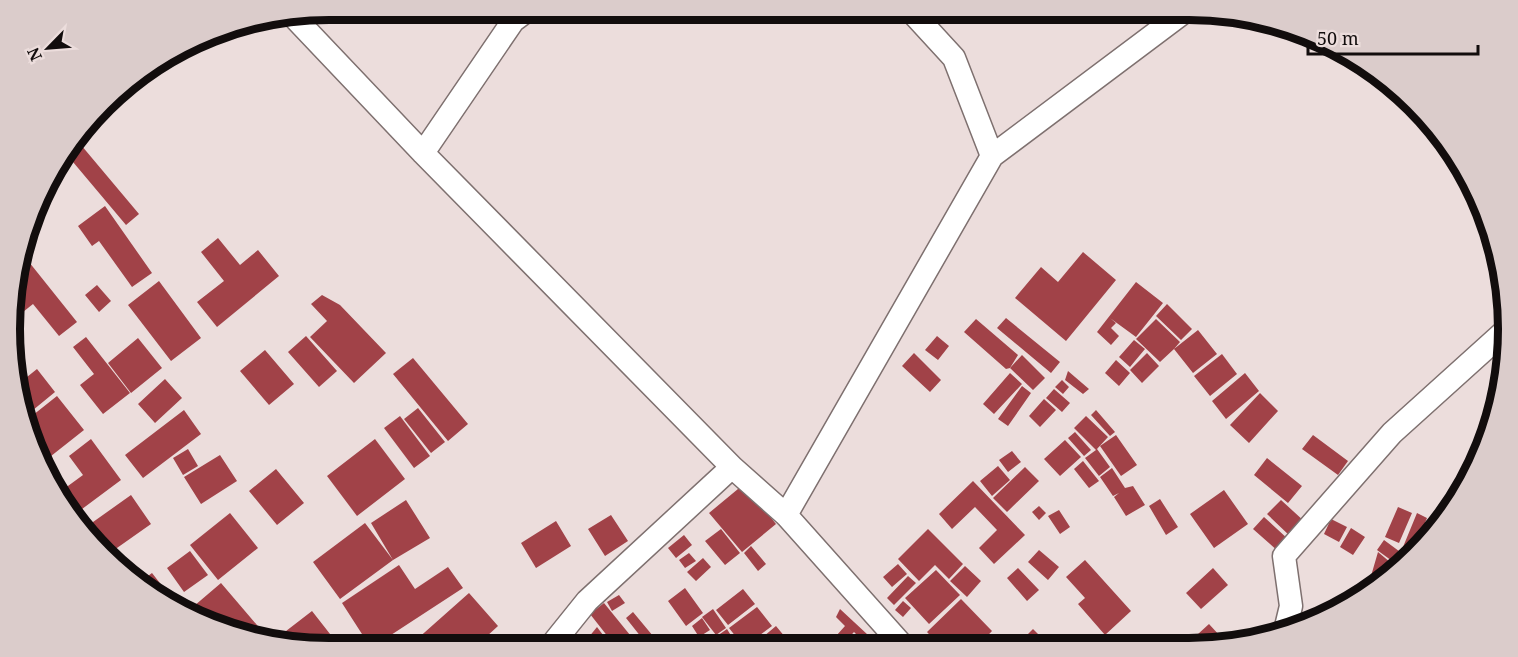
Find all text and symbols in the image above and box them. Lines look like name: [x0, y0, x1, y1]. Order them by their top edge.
north arrow: [18, 18, 78, 78]
scale bar: [1308, 18, 1478, 56]
text: 50 m: [1317, 26, 1359, 50]
text: N: [22, 44, 47, 65]

